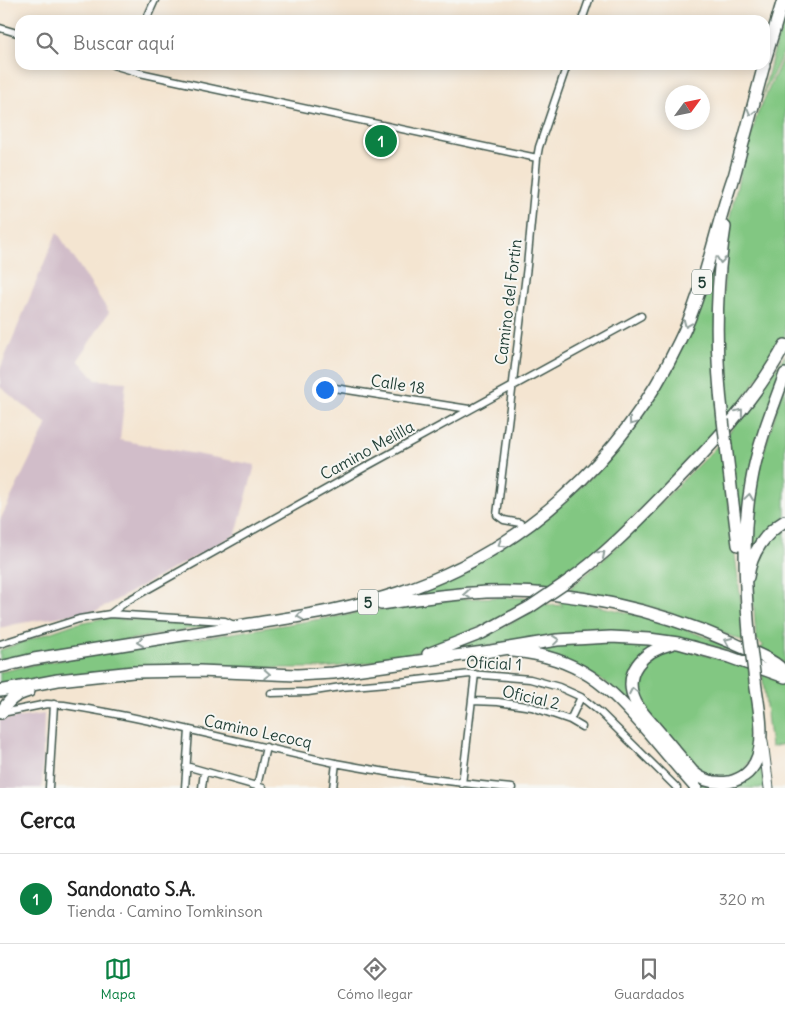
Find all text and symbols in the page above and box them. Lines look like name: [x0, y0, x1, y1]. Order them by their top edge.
search box: [15, 15, 770, 70]
icon: search: [33, 29, 61, 57]
text: Buscar aquí: [73, 31, 174, 55]
north arrow: [665, 85, 710, 130]
one-way arrow: [746, 108, 757, 116]
pin: 1: [365, 122, 397, 160]
street label: Camino del Fortin: [490, 238, 526, 366]
one-way arrow: [716, 257, 727, 265]
road number: 5: [692, 270, 712, 294]
one-way arrow: [683, 319, 693, 328]
street label: Calle 18: [369, 370, 427, 398]
your location: [312, 377, 338, 403]
one-way arrow: [734, 409, 742, 418]
street label: Camino Melilla: [317, 416, 417, 484]
one-way arrow: [629, 416, 638, 426]
one-way arrow: [743, 493, 754, 501]
one-way arrow: [498, 538, 507, 547]
one-way arrow: [597, 551, 606, 560]
one-way arrow: [463, 588, 471, 599]
road number: 5: [358, 590, 378, 614]
one-way arrow: [296, 611, 305, 621]
one-way arrow: [553, 635, 561, 646]
one-way arrow: [136, 636, 144, 647]
one-way arrow: [724, 637, 733, 648]
street label: Oficial 1: [466, 652, 522, 674]
one-way arrow: [263, 669, 271, 680]
street label: Oficial 2: [500, 681, 562, 713]
one-way arrow: [629, 687, 639, 696]
street label: Camino Lecocq: [202, 710, 314, 752]
text: Cerca: [20, 807, 75, 834]
text: Sandonato S.A.: [67, 877, 195, 901]
text: 1: [33, 889, 39, 909]
text: 320 m: [719, 889, 765, 909]
text: Tienda · Camino Tomkinson: [67, 901, 263, 921]
tab: Mapa: [101, 955, 136, 1003]
tab: Cómo llegar: [337, 955, 413, 1003]
tab: Guardados: [614, 955, 684, 1003]

